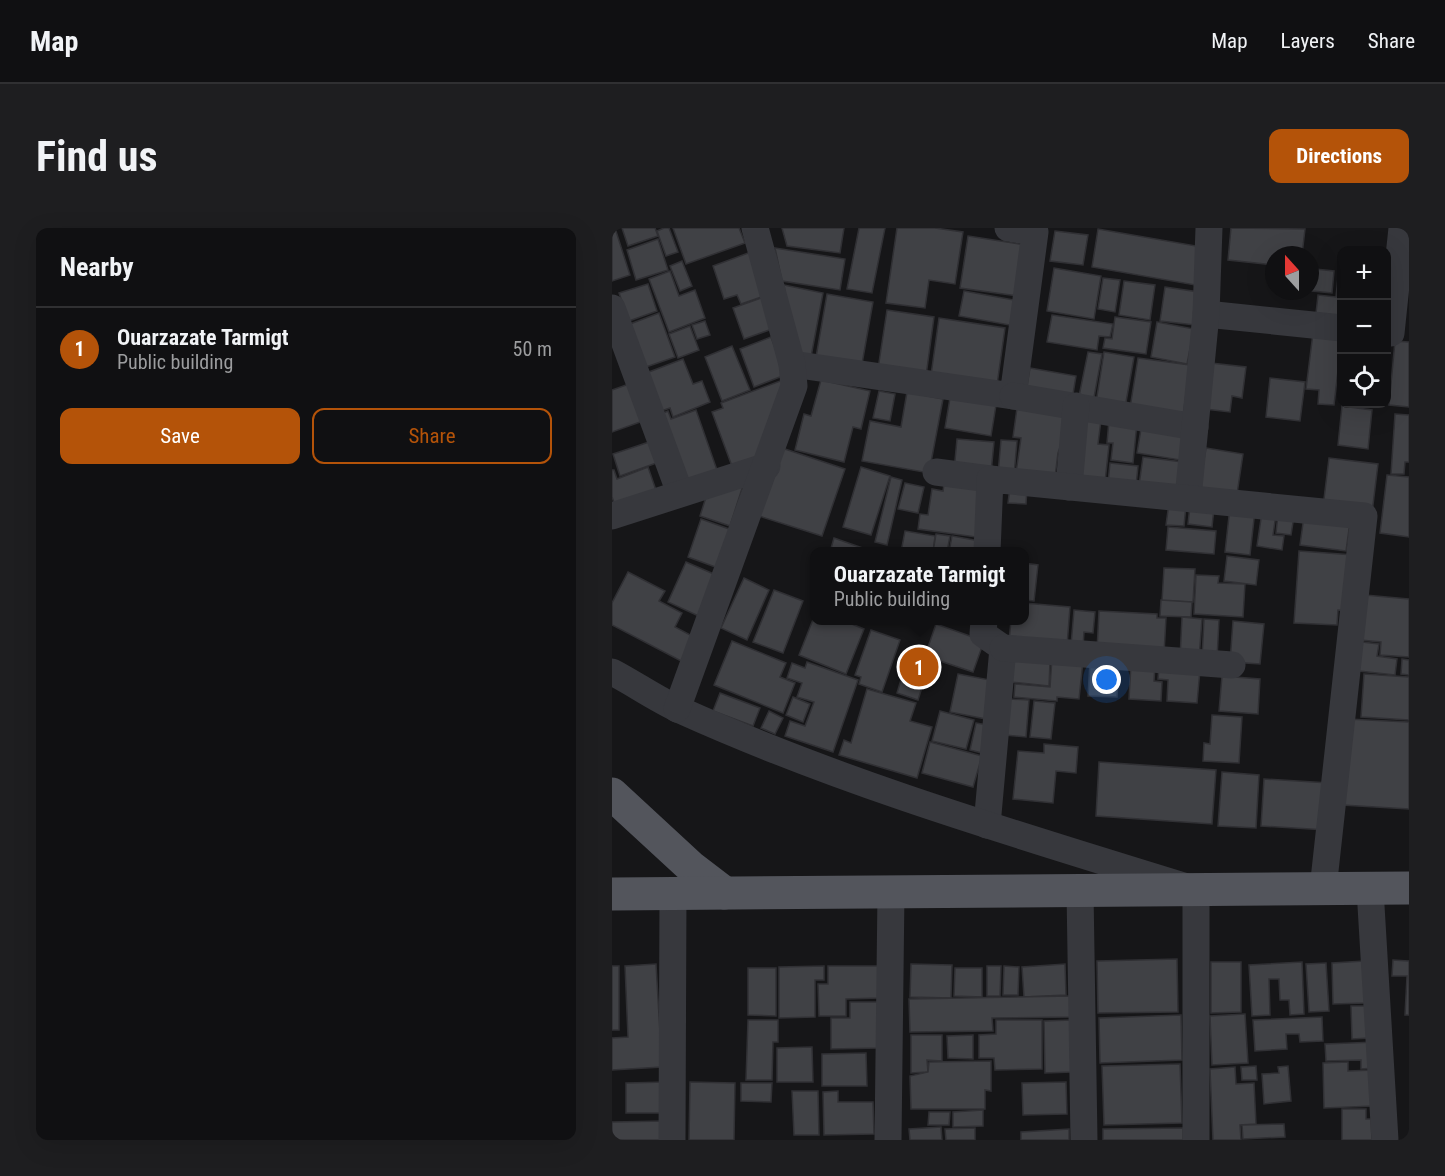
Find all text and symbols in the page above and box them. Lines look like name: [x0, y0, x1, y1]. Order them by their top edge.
text: Map: [30, 25, 78, 58]
text: Map: [1211, 29, 1248, 53]
text: Layers: [1281, 29, 1335, 53]
text: Share: [1368, 29, 1415, 53]
button: Directions: [1269, 129, 1409, 183]
text: Find us: [36, 132, 157, 181]
north arrow: [1265, 246, 1319, 300]
map controls: [1337, 246, 1391, 408]
button: +: [1337, 246, 1391, 300]
text: Nearby: [60, 252, 134, 282]
button: −: [1337, 300, 1391, 354]
text: Ouarzazate Tarmigt: [117, 325, 289, 350]
text: 1: [74, 337, 85, 361]
text: 50 m: [513, 337, 552, 361]
text: Public building: [117, 350, 233, 374]
button: locate: [1337, 354, 1391, 408]
button: Save: [60, 408, 300, 464]
button: Share: [312, 408, 552, 464]
popup: [810, 547, 1029, 625]
text: Ouarzazate Tarmigt: [834, 562, 1005, 587]
text: Public building: [834, 587, 950, 611]
pin: 1: [900, 644, 938, 690]
your location: [1092, 665, 1121, 694]

